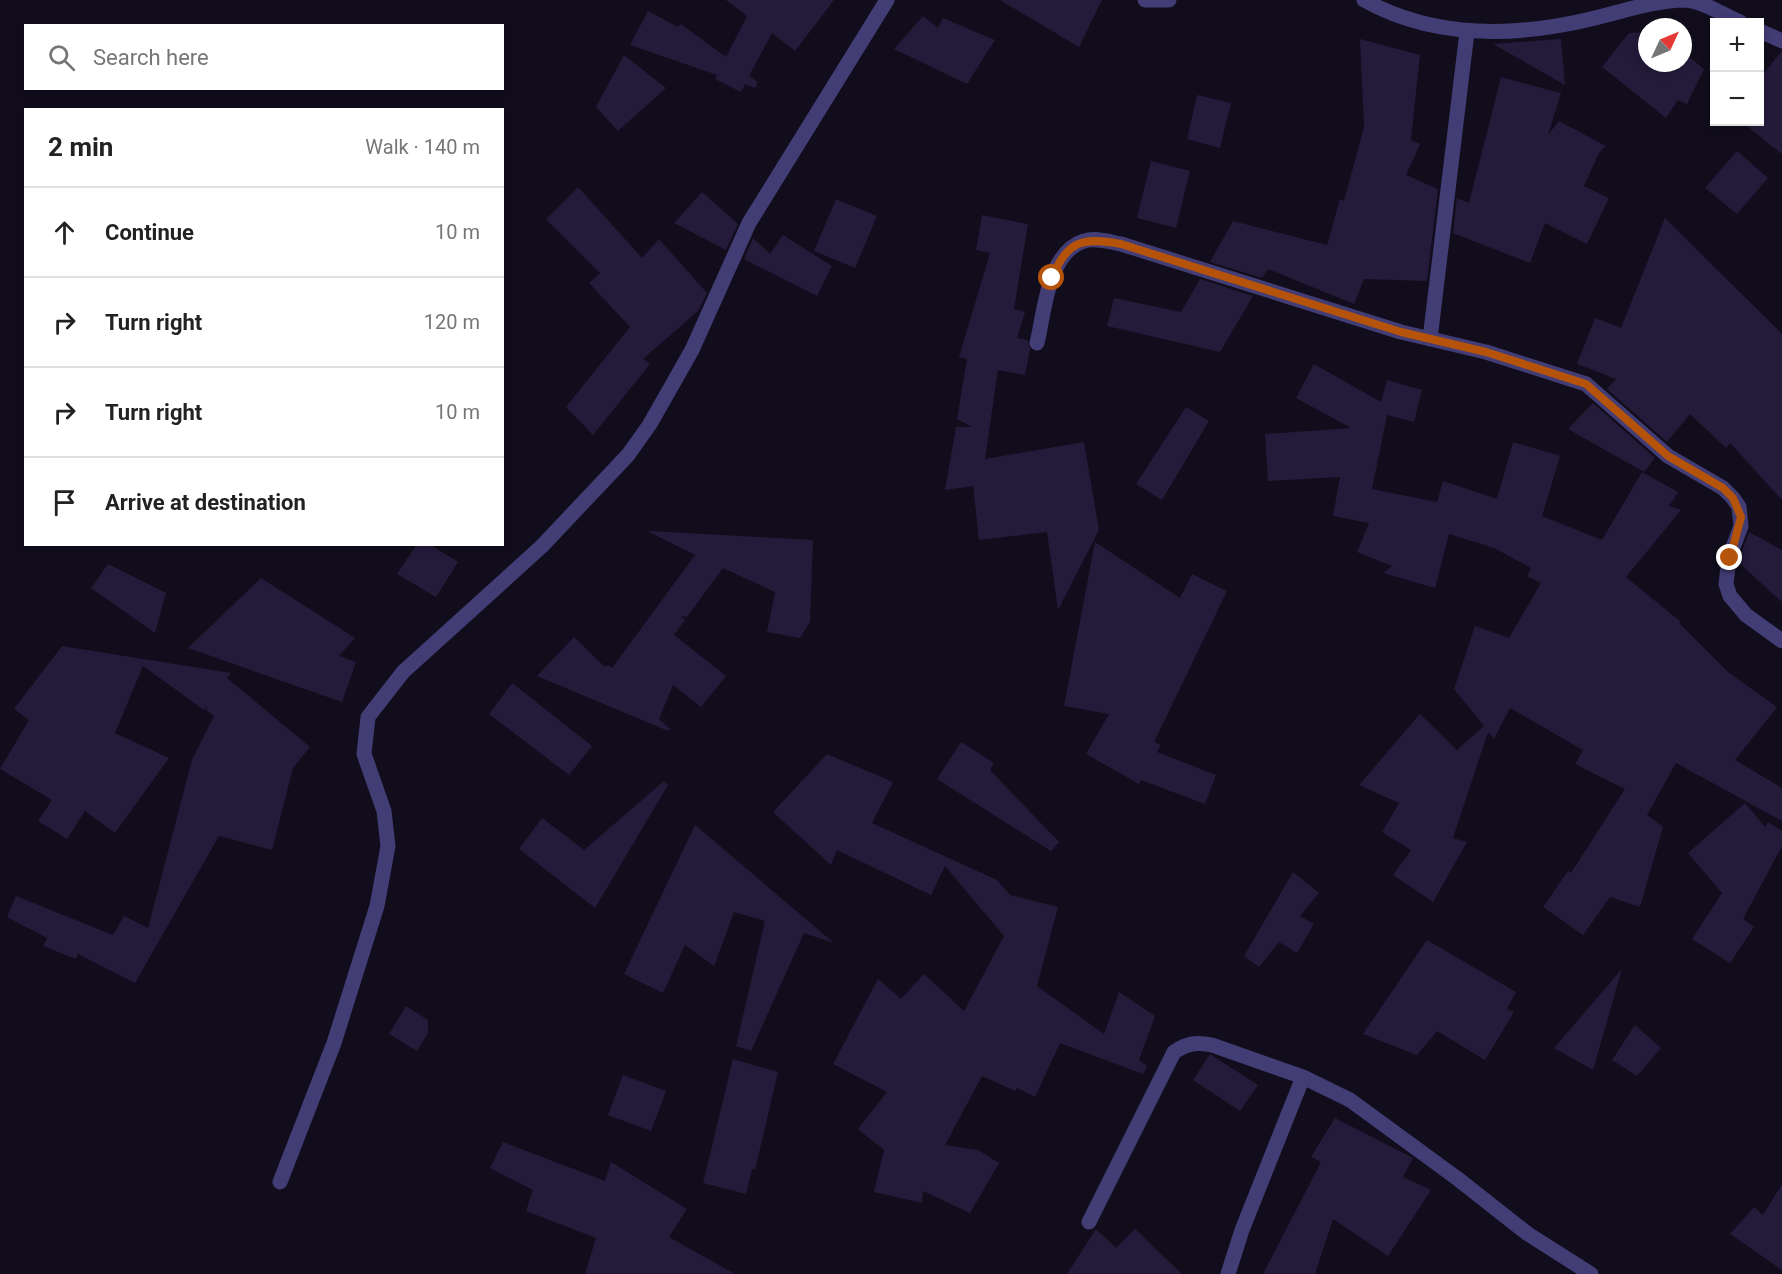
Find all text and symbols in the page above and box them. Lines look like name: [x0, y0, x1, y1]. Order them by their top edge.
north arrow: [1638, 18, 1692, 72]
map controls: [1710, 18, 1764, 126]
button: +: [1710, 18, 1764, 72]
search box: [24, 24, 504, 90]
icon: search: [45, 41, 78, 74]
text: Search here: [93, 45, 209, 70]
button: −: [1710, 72, 1764, 126]
text: 2 min: [48, 132, 113, 162]
text: Walk · 140 m: [365, 135, 480, 159]
icon: ahead: [48, 216, 81, 249]
text: Continue: [105, 220, 194, 245]
text: 10 m: [435, 220, 480, 244]
route start: [1038, 264, 1064, 290]
icon: right: [48, 306, 81, 339]
text: Turn right: [105, 310, 202, 335]
text: 120 m: [424, 310, 480, 334]
icon: right: [48, 396, 81, 429]
text: Turn right: [105, 400, 202, 425]
text: 10 m: [435, 400, 480, 424]
icon: arrive: [48, 486, 81, 519]
text: Arrive at destination: [105, 490, 306, 515]
route end: [1716, 544, 1742, 570]

